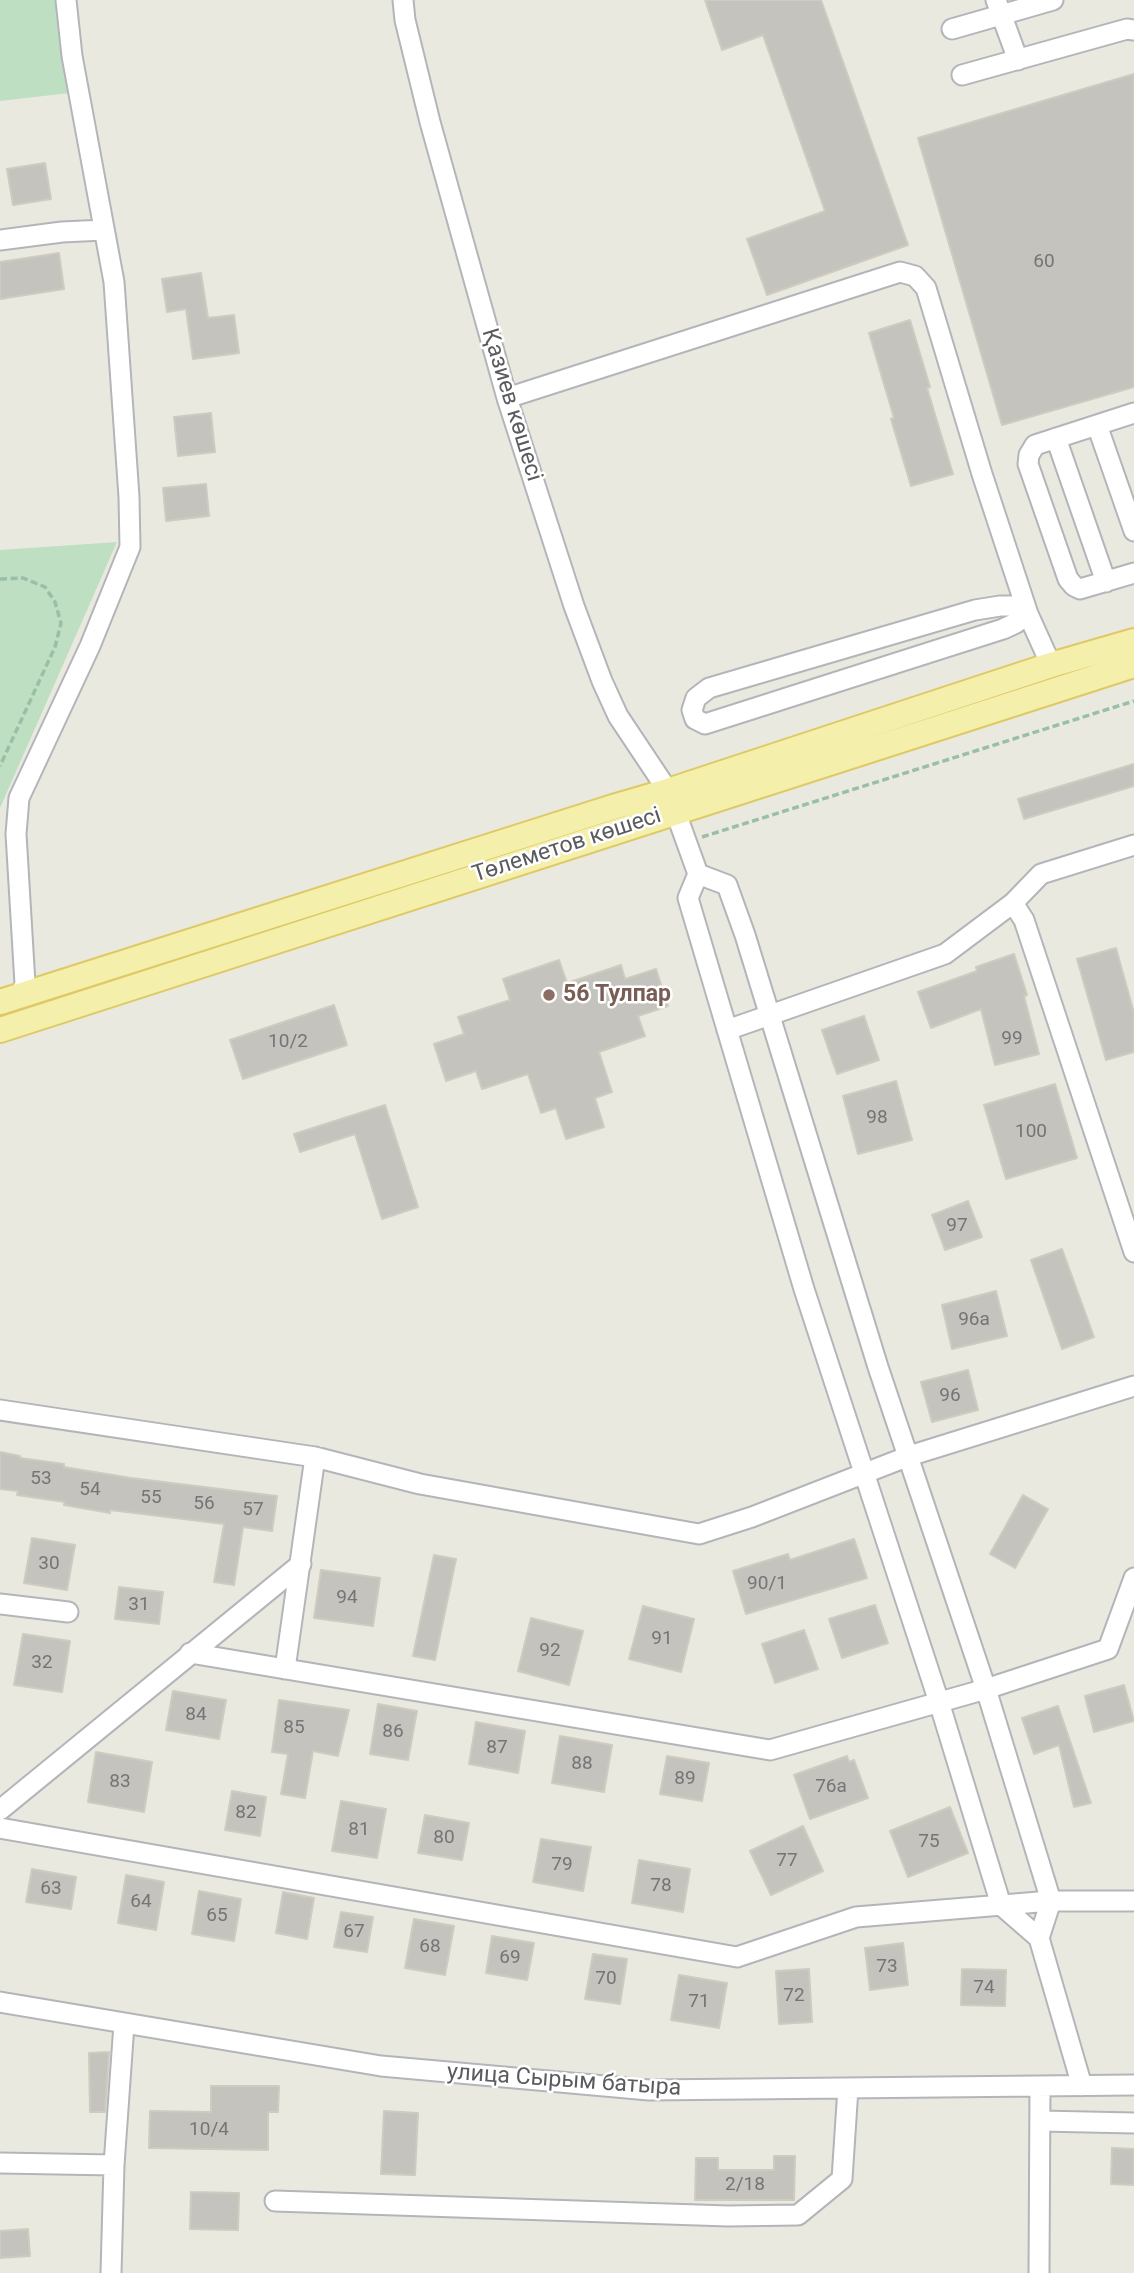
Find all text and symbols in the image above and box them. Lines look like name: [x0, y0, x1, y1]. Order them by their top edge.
house number: 60: [1033, 251, 1055, 273]
street label: Қазиев көшесі: [475, 325, 547, 485]
street label: Төлеметов көшесі: [469, 802, 665, 890]
place label: 56 Тулпар: [563, 981, 671, 1009]
marker: 56 Тулпар: [541, 987, 557, 1003]
house number: 99: [1001, 1028, 1023, 1050]
house number: 10/2: [268, 1031, 308, 1053]
house number: 98: [866, 1107, 888, 1129]
house number: 100: [1015, 1121, 1047, 1143]
house number: 97: [946, 1215, 968, 1237]
house number: 96а: [958, 1309, 990, 1331]
house number: 96: [939, 1385, 961, 1407]
house number: 53: [30, 1468, 52, 1490]
house number: 54: [79, 1479, 101, 1501]
house number: 55: [140, 1487, 162, 1509]
house number: 56: [193, 1493, 215, 1515]
house number: 57: [242, 1499, 264, 1521]
house number: 30: [38, 1553, 60, 1575]
house number: 90/1: [747, 1573, 787, 1595]
house number: 94: [336, 1587, 358, 1609]
house number: 31: [128, 1594, 150, 1616]
house number: 91: [651, 1628, 673, 1650]
house number: 92: [539, 1640, 561, 1662]
house number: 32: [31, 1652, 53, 1674]
house number: 84: [185, 1704, 207, 1726]
house number: 85: [283, 1717, 305, 1739]
house number: 86: [382, 1721, 404, 1743]
house number: 87: [486, 1737, 508, 1759]
house number: 88: [571, 1753, 593, 1775]
house number: 89: [674, 1768, 696, 1790]
house number: 83: [109, 1771, 131, 1793]
house number: 76а: [815, 1776, 847, 1798]
house number: 82: [235, 1802, 257, 1824]
house number: 81: [348, 1819, 370, 1841]
house number: 80: [433, 1827, 455, 1849]
house number: 75: [918, 1831, 940, 1853]
house number: 77: [776, 1850, 798, 1872]
house number: 79: [551, 1854, 573, 1876]
house number: 78: [650, 1875, 672, 1897]
house number: 63: [40, 1878, 62, 1900]
house number: 64: [130, 1891, 152, 1913]
house number: 65: [206, 1905, 228, 1927]
house number: 67: [343, 1921, 365, 1943]
house number: 68: [419, 1936, 441, 1958]
house number: 69: [499, 1947, 521, 1969]
house number: 73: [876, 1956, 898, 1978]
house number: 70: [595, 1968, 617, 1990]
house number: 74: [973, 1977, 995, 1999]
house number: 72: [783, 1985, 805, 2007]
house number: 71: [688, 1991, 710, 2013]
street label: улица Сырым батыра: [446, 2059, 682, 2103]
house number: 10/4: [189, 2119, 229, 2141]
house number: 2/18: [725, 2174, 765, 2196]

